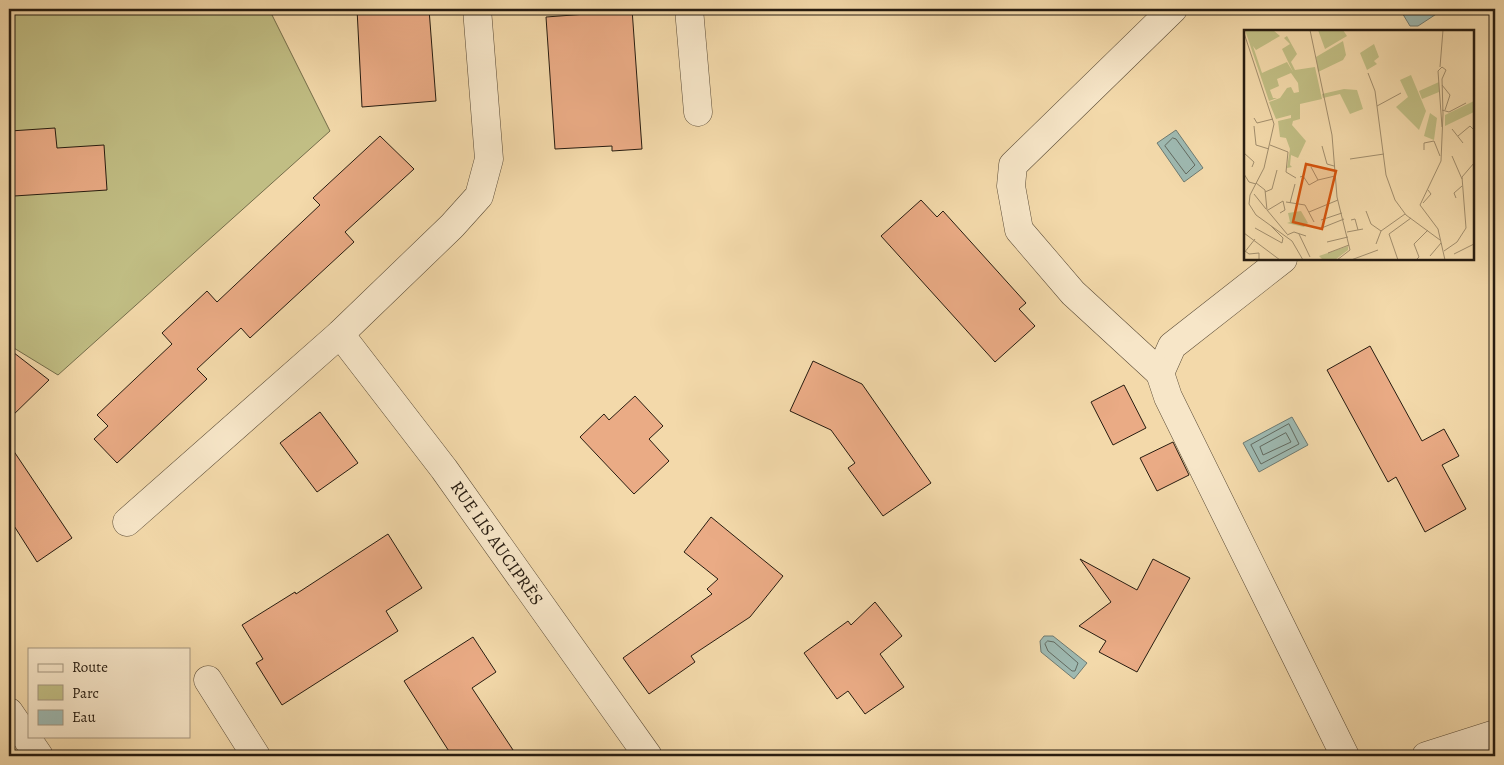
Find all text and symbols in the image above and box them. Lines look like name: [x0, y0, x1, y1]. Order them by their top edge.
inset map: [1244, 30, 1474, 260]
street label: RUE LIS AUCIPRÈS: [445, 476, 549, 610]
legend: [28, 648, 190, 738]
text: Route: [72, 657, 108, 677]
text: Parc: [72, 683, 99, 703]
text: Eau: [72, 707, 97, 727]

